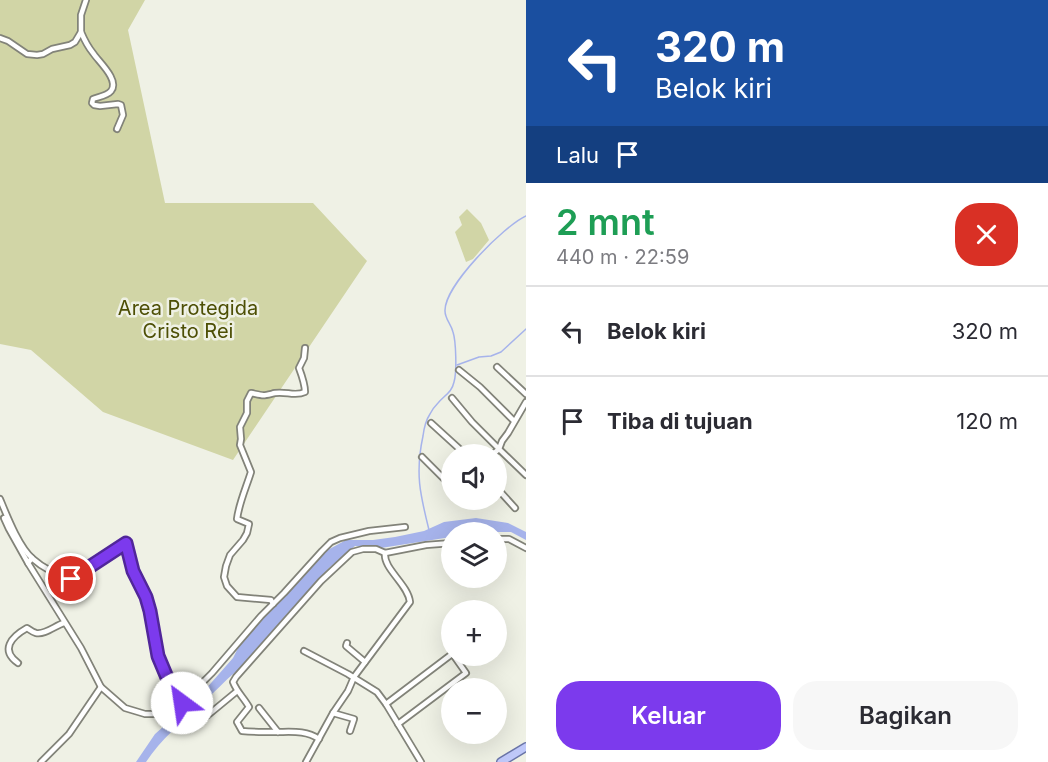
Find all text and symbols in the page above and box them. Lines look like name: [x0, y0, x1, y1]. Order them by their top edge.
text: 320 m: [655, 21, 785, 72]
icon: left: [556, 24, 634, 102]
text: Belok kiri: [655, 72, 772, 105]
icon: arrive: [611, 138, 644, 171]
text: Lalu: [556, 142, 599, 168]
text: 2 mnt: [556, 200, 655, 244]
button: close: [955, 203, 1018, 266]
text: 440 m · 22:59: [556, 245, 689, 269]
park label: Area Protegida Cristo Rei: [118, 296, 258, 343]
icon: left: [556, 315, 589, 348]
text: Belok kiri: [607, 318, 706, 344]
text: 320 m: [952, 318, 1018, 344]
icon: arrive: [556, 405, 589, 438]
text: Tiba di tujuan: [607, 408, 753, 434]
text: 120 m: [956, 408, 1018, 434]
map controls: [441, 444, 507, 744]
button: sound: [441, 444, 507, 510]
button: layers: [441, 522, 507, 588]
pin: [45, 553, 96, 604]
icon: arrive: [54, 562, 87, 595]
button: +: [441, 600, 507, 666]
position arrow: [150, 671, 214, 735]
button: −: [441, 678, 507, 744]
button: Keluar: [556, 681, 781, 750]
button: Bagikan: [793, 681, 1018, 750]

